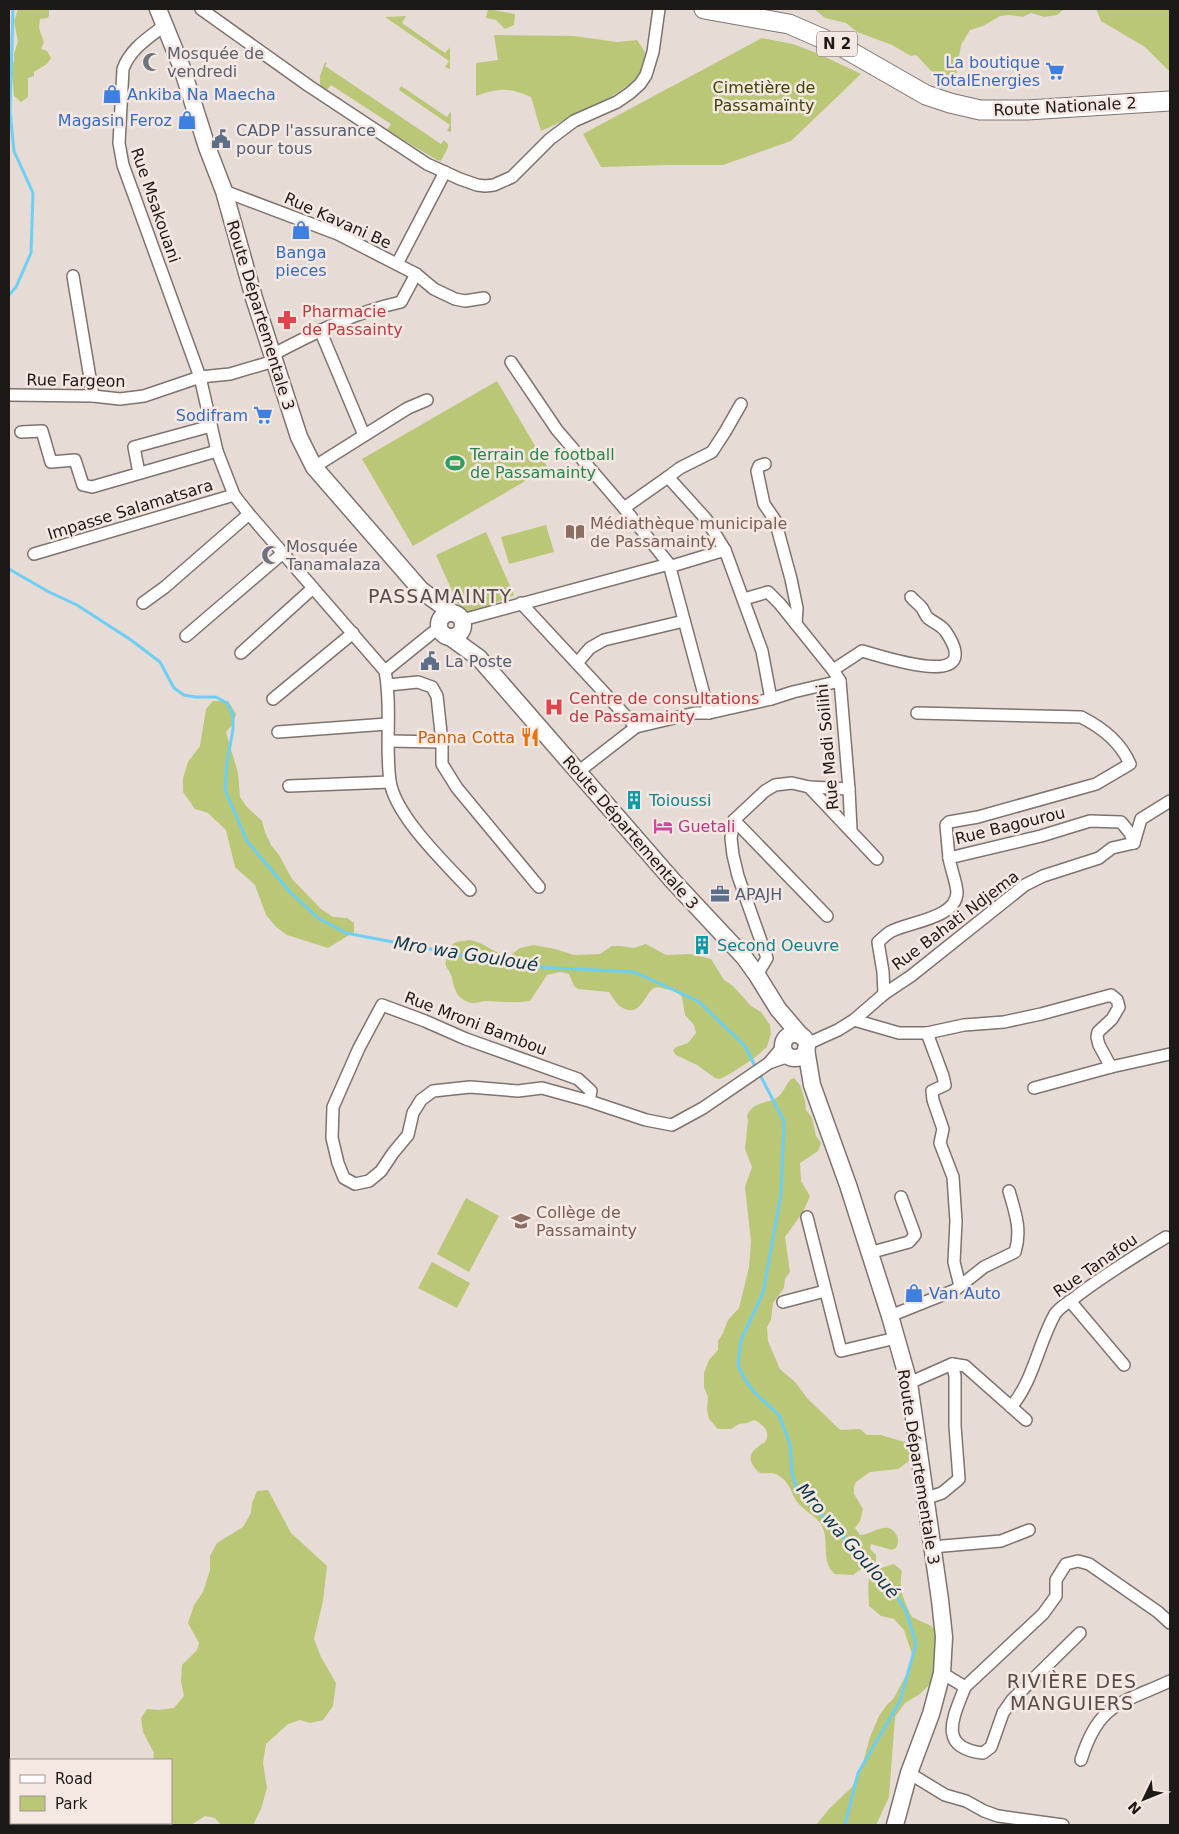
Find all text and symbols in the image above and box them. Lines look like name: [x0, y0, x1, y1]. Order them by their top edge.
road number: N 2: [817, 32, 857, 56]
place label: Mosquée de vendredi: [167, 44, 264, 81]
mosque icon: Mosquée de vendredi: [141, 51, 163, 73]
place label: La boutique TotalEnergies: [932, 53, 1040, 90]
supermarket icon: La boutique TotalEnergies: [1044, 60, 1066, 82]
park label: Cimetière de Passamaïnty: [713, 78, 815, 115]
shop icon: Ankiba Na Maecha: [101, 83, 123, 105]
place label: Ankiba Na Maecha: [127, 85, 276, 104]
street label: Route Nationale 2: [993, 93, 1137, 120]
shop icon: Magasin Feroz: [176, 109, 198, 131]
place label: Magasin Feroz: [58, 111, 172, 130]
place label: CADP l'assurance pour tous: [236, 121, 376, 158]
public building icon: CADP l'assurance pour tous: [210, 128, 232, 150]
street label: Rue Msakouani: [127, 145, 184, 265]
street label: Rue Kavani Be: [281, 188, 394, 253]
street label: Route Départementale 3: [223, 218, 298, 412]
shop icon: Banga pieces: [290, 219, 312, 241]
place label: Banga pieces: [275, 243, 327, 280]
place label: Pharmacie de Passainty: [302, 302, 403, 339]
pharmacy icon: Pharmacie de Passainty: [276, 309, 298, 331]
street label: Rue Fargeon: [26, 370, 126, 391]
supermarket icon: Sodifram: [252, 404, 274, 426]
place label: Sodifram: [176, 406, 248, 425]
place label: Terrain de football de Passamainty: [469, 445, 615, 482]
sports icon: Terrain de football de Passamainty: [444, 452, 466, 474]
street label: Impasse Salamatsara: [45, 475, 215, 544]
place label: Médiathèque municipale de Passamainty: [590, 514, 787, 551]
library icon: Médiathèque municipale de Passamainty: [564, 521, 586, 543]
place label: Mosquée Tanamalaza: [285, 537, 381, 574]
mosque icon: Mosquée Tanamalaza: [260, 544, 282, 566]
district label: PASSAMAINTY: [368, 585, 512, 607]
public building icon: La Poste: [419, 650, 441, 672]
place label: La Poste: [445, 652, 512, 671]
street label: Rue Madi Soilihi: [813, 683, 842, 811]
place label: Centre de consultations de Passamainty: [569, 689, 759, 726]
hospital icon: Centre de consultations de Passamainty: [543, 696, 565, 718]
restaurant icon: Panna Cotta: [519, 726, 541, 748]
place label: Panna Cotta: [418, 728, 515, 747]
street label: Route Départementale 3: [559, 752, 703, 913]
building icon: Toioussi: [623, 789, 645, 811]
place label: Toioussi: [648, 791, 711, 810]
street label: Rue Bagourou: [953, 803, 1067, 848]
hotel icon: Guetali: [652, 815, 674, 837]
place label: Guetali: [678, 817, 735, 836]
street label: Rue Bahati Ndjema: [888, 867, 1022, 974]
office icon: APAJH: [709, 883, 731, 905]
place label: APAJH: [735, 885, 782, 904]
water label: Mro wa Gouloué: [392, 932, 540, 975]
building icon: Second Oeuvre: [691, 934, 713, 956]
place label: Second Oeuvre: [717, 936, 839, 955]
street label: Rue Mroni Bambou: [402, 987, 550, 1059]
place label: Collège de Passamainty: [536, 1203, 637, 1240]
school or university icon: Collège de Passamainty: [510, 1210, 532, 1232]
street label: Rue Tanafou: [1050, 1230, 1141, 1301]
shop icon: Van Auto: [903, 1282, 925, 1304]
place label: Van Auto: [929, 1284, 1001, 1303]
street label: Route Départementale 3: [894, 1368, 943, 1566]
water label: Mro wa Gouloué: [793, 1479, 904, 1603]
district label: RIVIÈRE DES MANGUIERS: [1007, 1670, 1137, 1714]
legend: [10, 1759, 172, 1824]
text: Road: [55, 1770, 93, 1788]
north arrow: [1119, 1774, 1169, 1824]
text: Park: [55, 1795, 88, 1813]
text: N: [1125, 1798, 1144, 1818]

